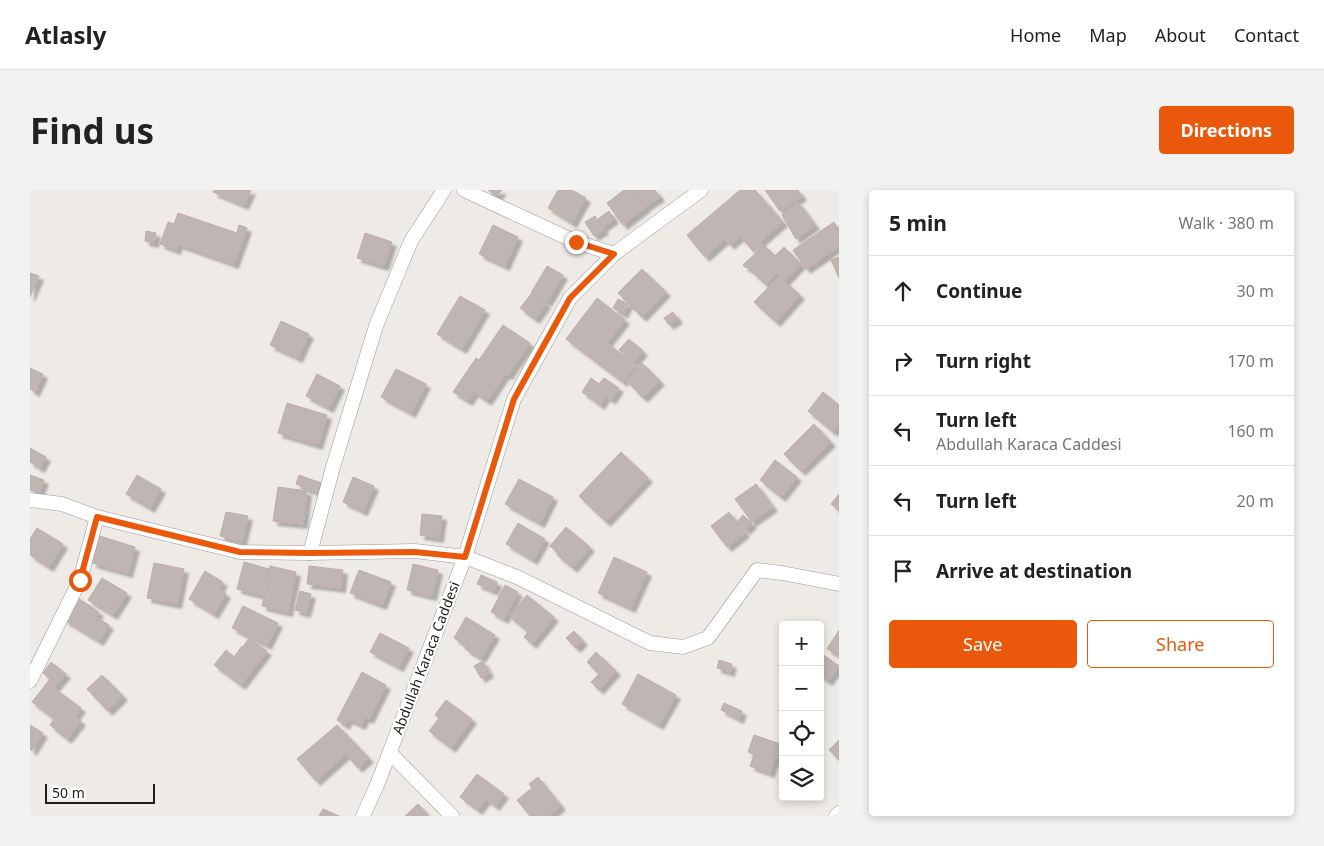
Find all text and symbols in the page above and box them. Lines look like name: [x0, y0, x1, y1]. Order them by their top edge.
text: Atlasly: [25, 18, 106, 51]
text: Home: [1010, 23, 1061, 47]
text: Map: [1089, 23, 1127, 47]
text: About: [1155, 23, 1206, 47]
text: Contact: [1234, 23, 1299, 47]
button: Directions: [1159, 106, 1294, 154]
text: Find us: [30, 107, 154, 154]
text: 5 min: [889, 209, 947, 237]
text: Walk · 380 m: [1179, 212, 1274, 234]
route end: [565, 231, 588, 254]
icon: ahead: [889, 277, 917, 305]
text: Continue: [936, 278, 1022, 304]
text: 30 m: [1237, 280, 1274, 302]
icon: right: [889, 347, 917, 375]
text: Turn right: [936, 348, 1031, 374]
text: 170 m: [1227, 350, 1274, 372]
text: Turn left: [936, 407, 1017, 433]
icon: left: [889, 417, 917, 445]
text: 160 m: [1227, 420, 1274, 442]
text: Abdullah Karaca Caddesi: [936, 433, 1122, 455]
icon: left: [889, 487, 917, 515]
text: Turn left: [936, 488, 1017, 514]
text: 20 m: [1237, 490, 1274, 512]
icon: arrive: [889, 557, 917, 585]
text: Arrive at destination: [936, 558, 1132, 584]
route start: [69, 569, 92, 592]
street label: Abdullah Karaca Caddesi: [388, 579, 464, 737]
button: Save: [889, 620, 1077, 668]
button: Share: [1087, 620, 1274, 668]
map controls: [779, 621, 824, 801]
button: +: [779, 621, 824, 666]
button: −: [779, 666, 824, 711]
button: locate: [779, 711, 824, 756]
button: layers: [779, 756, 824, 801]
scale bar: [45, 781, 155, 804]
text: 50 m: [52, 783, 85, 802]

